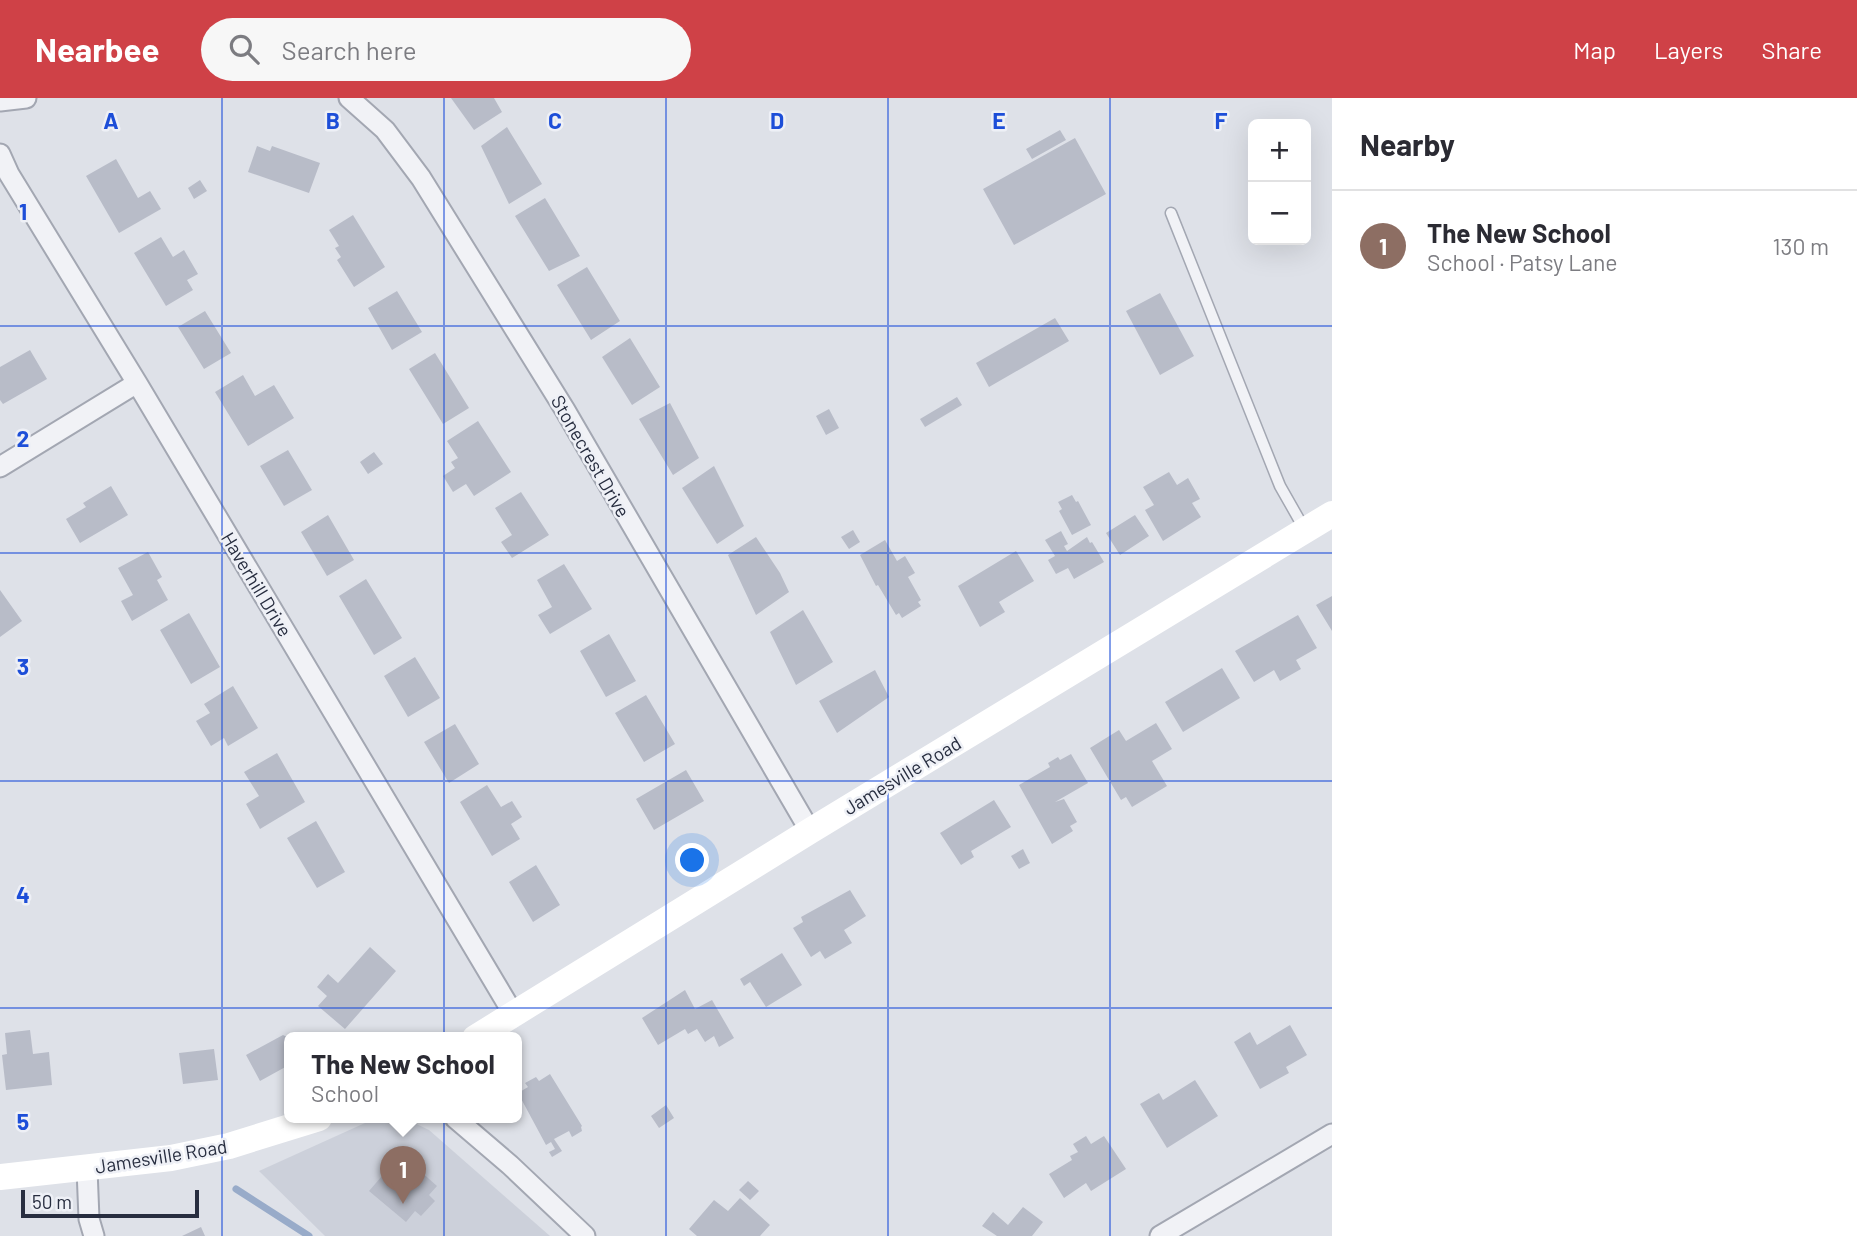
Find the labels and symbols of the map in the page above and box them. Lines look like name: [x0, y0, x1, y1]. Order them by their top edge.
text: A: [103, 106, 119, 134]
text: B: [326, 106, 340, 134]
text: C: [548, 106, 562, 134]
text: D: [770, 106, 784, 134]
text: E: [992, 106, 1006, 134]
text: F: [1215, 106, 1228, 134]
text: 1: [19, 197, 27, 225]
street label: Stonecrest Drive: [547, 391, 635, 521]
text: 2: [17, 424, 29, 452]
street label: Haverhill Drive: [217, 528, 297, 640]
text: 3: [17, 652, 29, 680]
street label: Jamesville Road: [839, 731, 965, 819]
your location: [675, 843, 709, 877]
text: 4: [16, 880, 30, 908]
text: 5: [17, 1107, 29, 1135]
street label: Jamesville Road: [93, 1134, 229, 1178]
pin: 1: [380, 1146, 426, 1204]
scale bar: [21, 1187, 200, 1219]

